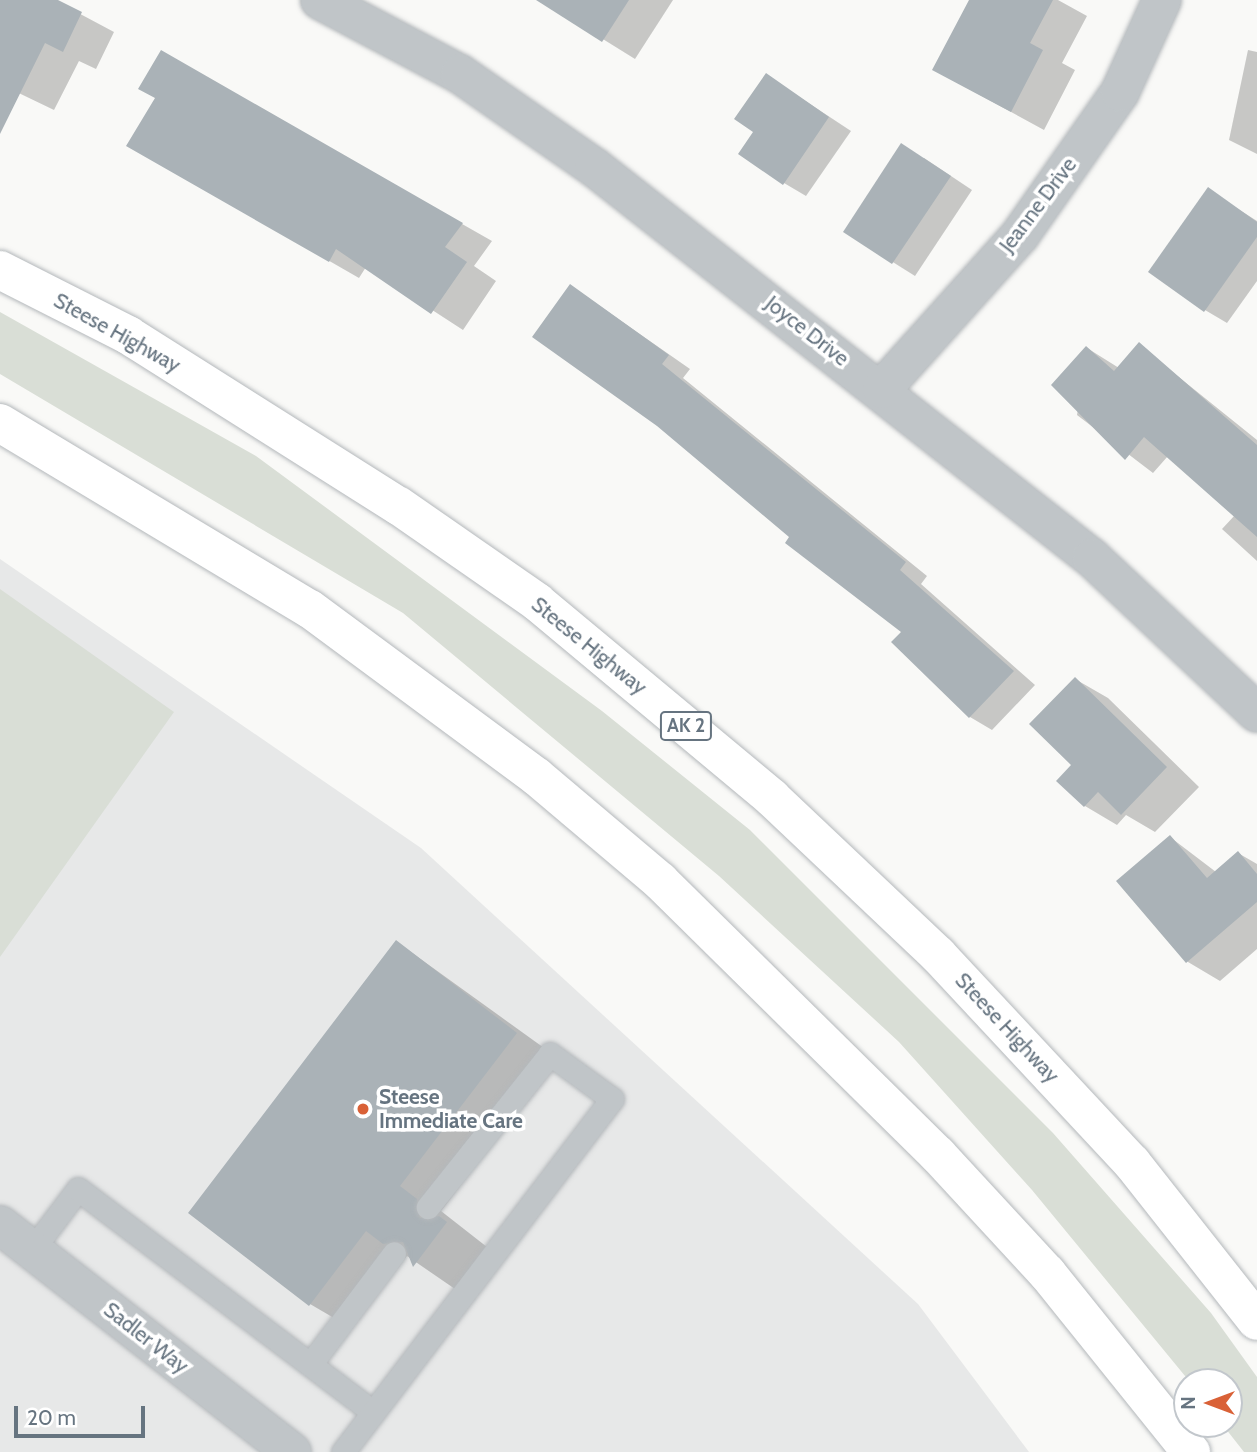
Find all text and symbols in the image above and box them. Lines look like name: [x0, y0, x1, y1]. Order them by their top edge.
street label: Jeanne Drive: [994, 153, 1082, 257]
street label: Steese Highway: [49, 288, 185, 378]
street label: Joyce Drive: [760, 291, 854, 371]
street label: Steese Highway: [526, 592, 652, 700]
road number: AK 2: [660, 710, 712, 741]
street label: Steese Highway: [950, 968, 1064, 1088]
place label: Steese Immediate Care: [379, 1084, 523, 1134]
marker: Steese Immediate Care: [353, 1099, 373, 1119]
street label: Sadler Way: [99, 1297, 193, 1379]
north arrow: [1173, 1368, 1243, 1438]
scale bar: [18, 1392, 149, 1436]
text: N: [1177, 1396, 1200, 1410]
text: 20 m: [27, 1405, 76, 1430]

